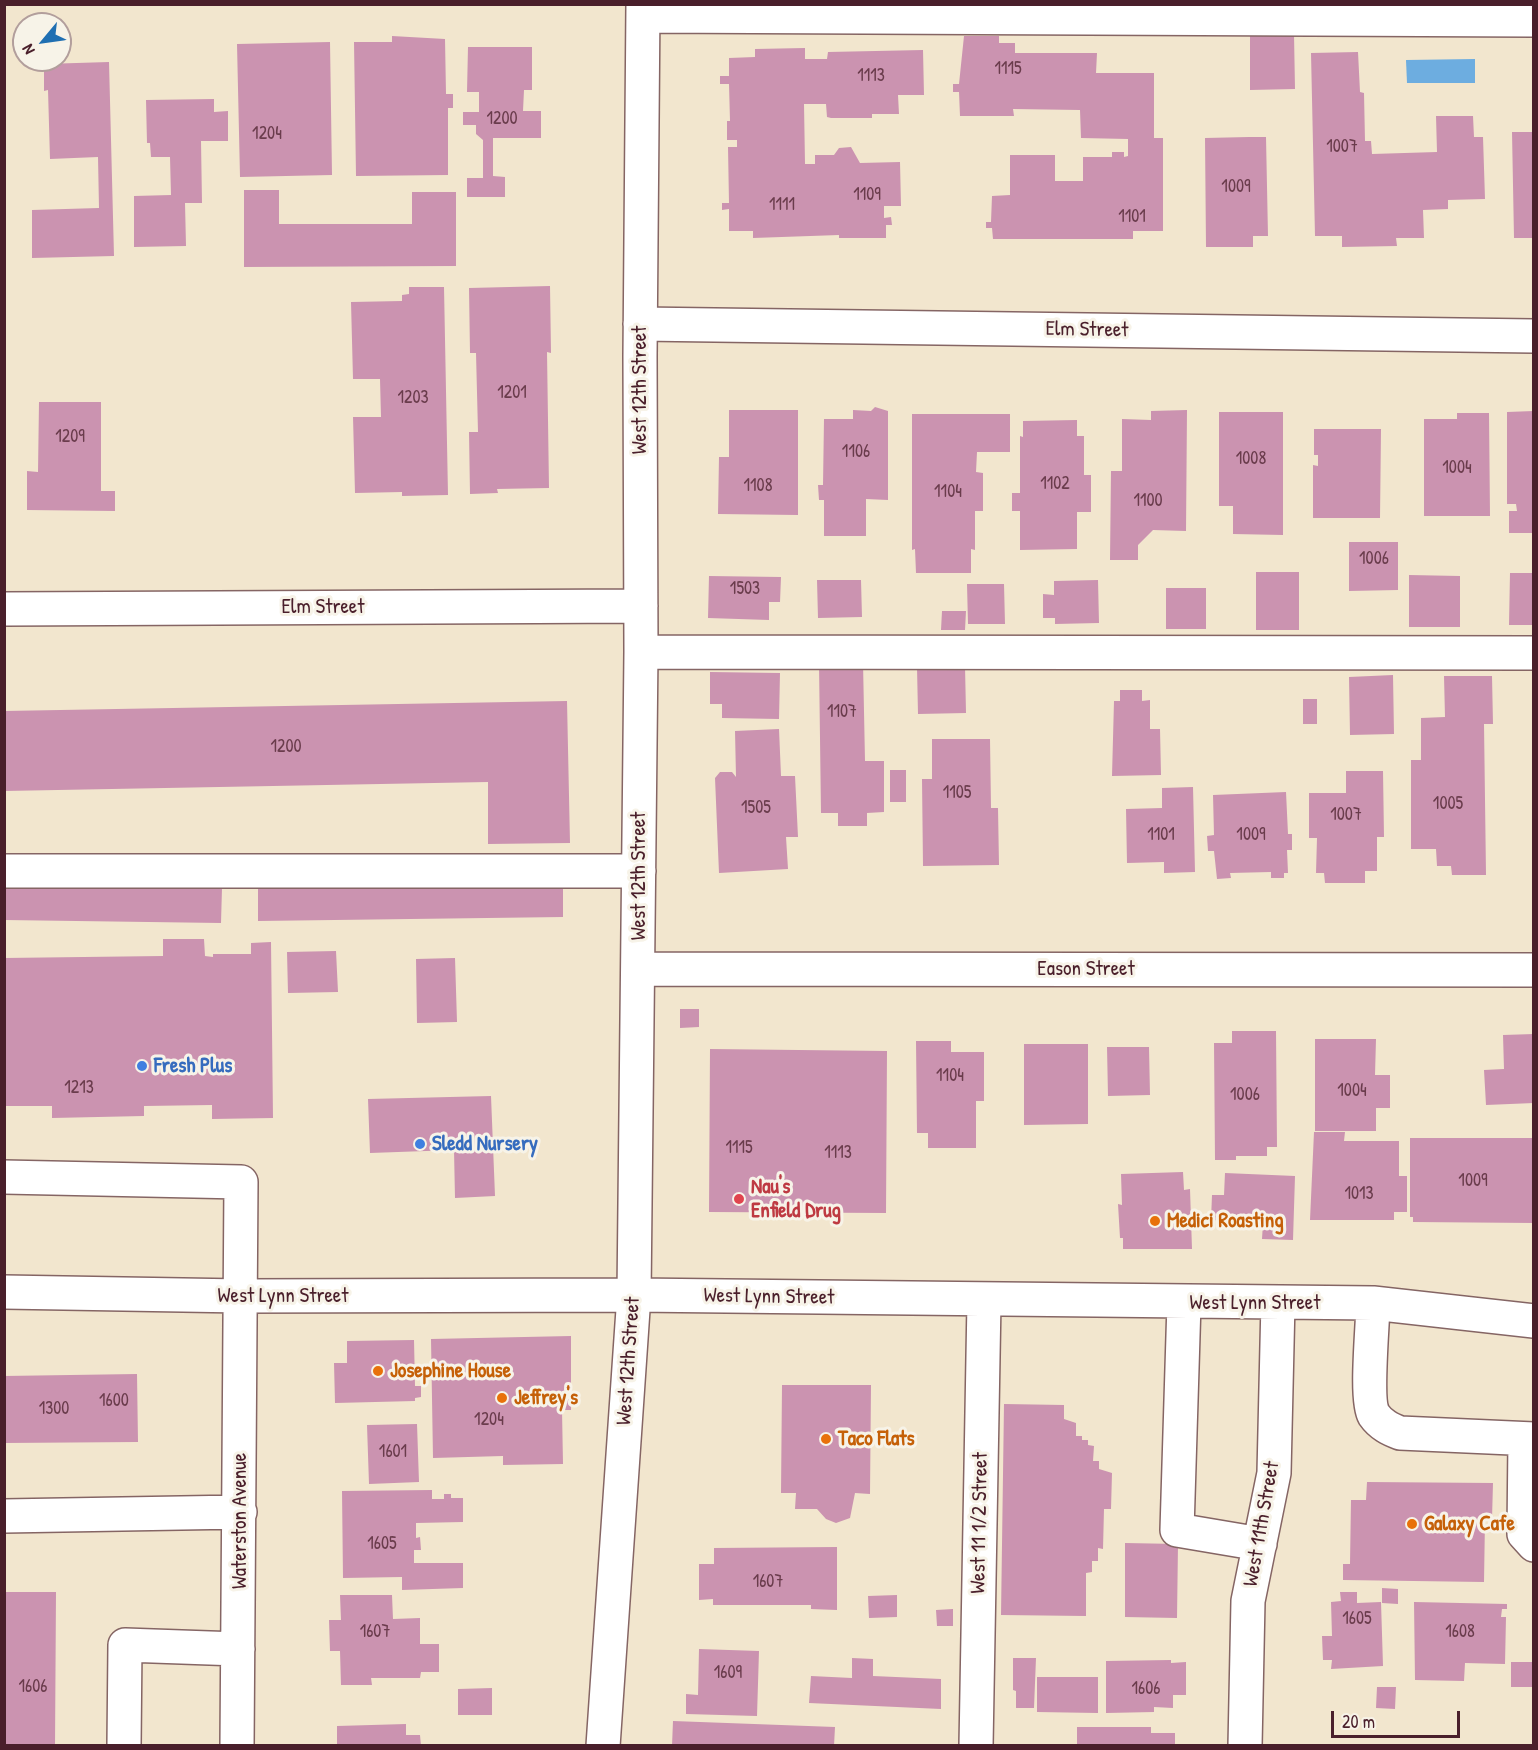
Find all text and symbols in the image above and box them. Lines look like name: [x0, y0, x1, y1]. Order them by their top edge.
north arrow: [12, 12, 72, 72]
text: N: [16, 41, 40, 59]
house number: 1115: [994, 58, 1022, 80]
house number: 1113: [857, 65, 885, 87]
house number: 1200: [486, 108, 518, 130]
house number: 1204: [252, 123, 282, 145]
house number: 1007: [1326, 136, 1358, 158]
house number: 1009: [1221, 176, 1251, 198]
house number: 1109: [853, 184, 881, 206]
house number: 1111: [769, 194, 795, 216]
house number: 1101: [1118, 206, 1146, 228]
street label: Elm Street: [1045, 317, 1129, 343]
street label: West 12th Street: [627, 326, 653, 454]
house number: 1201: [497, 382, 527, 404]
house number: 1203: [397, 387, 429, 409]
house number: 1209: [55, 426, 85, 448]
house number: 1106: [842, 441, 870, 463]
house number: 1008: [1236, 448, 1266, 470]
house number: 1004: [1442, 457, 1472, 479]
house number: 1102: [1040, 473, 1070, 495]
house number: 1108: [744, 475, 772, 497]
house number: 1104: [934, 481, 962, 503]
house number: 1100: [1133, 490, 1163, 512]
house number: 1006: [1359, 548, 1389, 570]
house number: 1503: [730, 578, 760, 600]
street label: Elm Street: [282, 594, 364, 620]
house number: 1107: [827, 701, 857, 723]
house number: 1200: [270, 736, 302, 758]
house number: 1105: [943, 782, 971, 804]
house number: 1005: [1433, 793, 1463, 815]
house number: 1505: [741, 797, 771, 819]
house number: 1007: [1330, 804, 1362, 826]
street label: West 12th Street: [626, 812, 652, 940]
house number: 1101: [1147, 824, 1175, 846]
house number: 1009: [1236, 824, 1266, 846]
street label: Eason Street: [1037, 956, 1135, 982]
place label: Fresh Plus: [154, 1053, 232, 1079]
marker: Fresh Plus: [135, 1059, 149, 1073]
house number: 1104: [936, 1065, 964, 1087]
house number: 1213: [64, 1077, 94, 1099]
house number: 1004: [1337, 1080, 1367, 1102]
house number: 1006: [1230, 1084, 1260, 1106]
place label: Sledd Nursery: [432, 1131, 538, 1157]
marker: Sledd Nursery: [413, 1137, 427, 1151]
house number: 1115: [725, 1137, 753, 1159]
house number: 1113: [824, 1142, 852, 1164]
house number: 1009: [1458, 1170, 1488, 1192]
place label: Nau's Enfield Drug: [751, 1174, 841, 1224]
house number: 1013: [1344, 1183, 1374, 1205]
marker: Nau's Enfield Drug: [732, 1192, 746, 1206]
place label: Medici Roasting: [1167, 1208, 1284, 1234]
marker: Medici Roasting: [1148, 1214, 1162, 1228]
street label: West Lynn Street: [218, 1283, 348, 1309]
street label: West Lynn Street: [703, 1283, 835, 1311]
street label: West Lynn Street: [1190, 1290, 1320, 1316]
street label: West 12th Street: [612, 1296, 646, 1426]
place label: Josephine House: [390, 1358, 511, 1384]
marker: Josephine House: [371, 1364, 385, 1378]
place label: Jeffrey's: [514, 1385, 578, 1411]
house number: 1600: [99, 1390, 129, 1412]
marker: Jeffrey's: [495, 1391, 509, 1405]
house number: 1300: [39, 1398, 69, 1420]
house number: 1204: [474, 1409, 504, 1431]
place label: Taco Flats: [838, 1426, 915, 1452]
marker: Taco Flats: [819, 1432, 833, 1446]
house number: 1601: [379, 1441, 407, 1463]
street label: West 11 1/2 Street: [966, 1452, 994, 1594]
street label: Waterston Avenue: [227, 1453, 253, 1589]
street label: West 11th Street: [1239, 1460, 1285, 1588]
place label: Galaxy Cafe: [1424, 1511, 1515, 1537]
marker: Galaxy Cafe: [1405, 1517, 1419, 1531]
house number: 1605: [367, 1533, 397, 1555]
house number: 1607: [753, 1571, 783, 1593]
house number: 1605: [1342, 1608, 1372, 1630]
house number: 1607: [360, 1621, 390, 1643]
house number: 1608: [1445, 1621, 1475, 1643]
house number: 1609: [714, 1662, 742, 1684]
house number: 1606: [19, 1676, 47, 1698]
house number: 1606: [1132, 1678, 1160, 1700]
scale bar: [1334, 1699, 1463, 1737]
text: 20 m: [1342, 1709, 1375, 1734]

